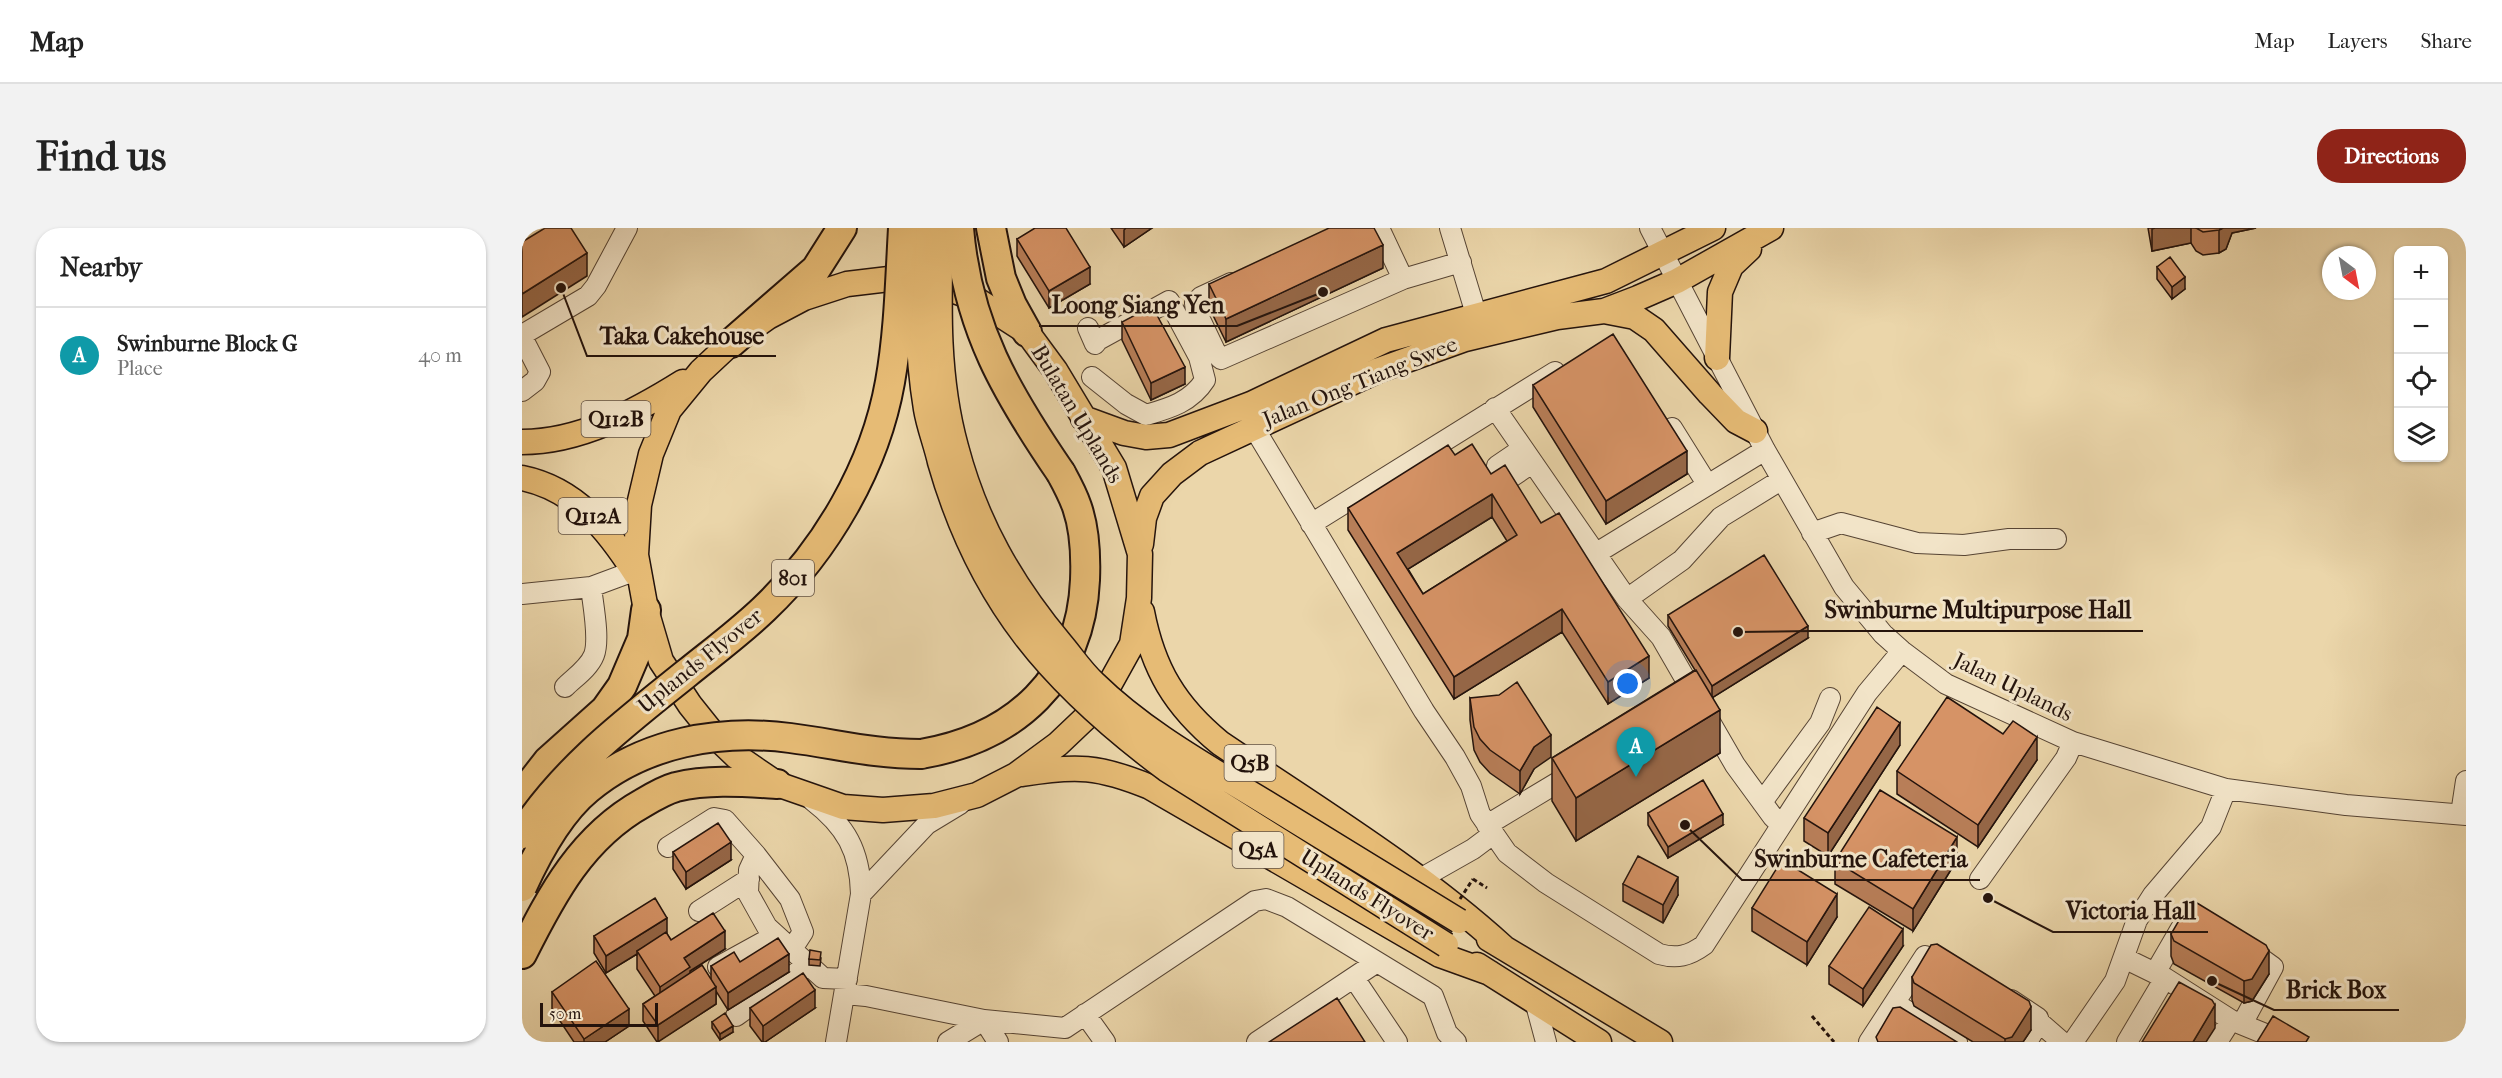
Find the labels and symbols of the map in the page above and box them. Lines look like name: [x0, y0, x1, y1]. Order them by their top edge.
north arrow: [2322, 246, 2376, 300]
callout: Loong Siang Yen: [1039, 284, 1237, 326]
text: Loong Siang Yen: [1051, 291, 1226, 319]
callout: Taka Cakehouse: [587, 314, 776, 356]
text: Taka Cakehouse: [599, 322, 764, 350]
street label: Jalan Ong Tiang Swee: [1257, 331, 1461, 434]
street label: Bulatan Uplands: [1026, 340, 1128, 488]
road number: Q112B: [582, 401, 650, 437]
road number: Q112A: [558, 498, 628, 534]
road number: 801: [772, 560, 814, 596]
callout: Swinburne Multipurpose Hall: [1812, 589, 2143, 631]
text: Swinburne Multipurpose Hall: [1825, 596, 2132, 624]
street label: Uplands Flyover: [632, 602, 768, 719]
street label: Jalan Uplands: [1947, 646, 2077, 727]
your location: [1613, 669, 1642, 698]
pin: A: [1616, 728, 1656, 777]
road number: Q5B: [1224, 745, 1276, 781]
road number: Q5A: [1232, 832, 1284, 868]
callout: Swinburne Cafeteria: [1742, 838, 1980, 880]
street label: Uplands Flyover: [1295, 843, 1439, 947]
text: Swinburne Cafeteria: [1754, 845, 1969, 873]
callout: Victoria Hall: [2053, 890, 2208, 932]
text: Victoria Hall: [2065, 897, 2197, 925]
callout: Brick Box: [2274, 968, 2399, 1010]
text: Brick Box: [2286, 976, 2387, 1004]
scale bar: [540, 1000, 658, 1028]

